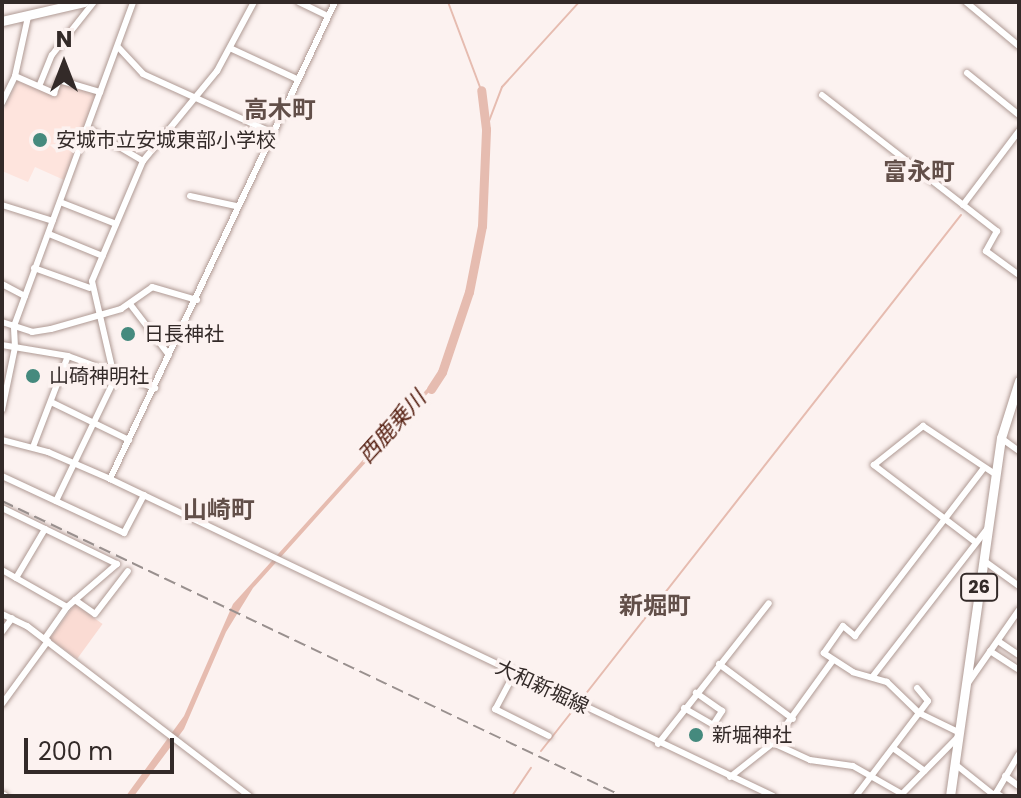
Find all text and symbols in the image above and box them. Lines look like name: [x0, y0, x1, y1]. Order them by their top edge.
north arrow: [24, 24, 104, 104]
text: N: [56, 24, 72, 55]
district label: 高木町: [244, 96, 316, 124]
place label: 安城市立安城東部小学校: [56, 128, 276, 152]
marker: 安城市立安城東部小学校: [31, 131, 49, 149]
district label: 富永町: [883, 158, 955, 186]
place label: 日長神社: [144, 322, 224, 346]
marker: 日長神社: [119, 325, 137, 343]
place label: 山碕神明社: [49, 364, 149, 388]
marker: 山碕神明社: [24, 367, 42, 385]
water label: 西鹿乗川: [353, 385, 431, 469]
district label: 山崎町: [183, 496, 255, 524]
road number: 26: [959, 573, 999, 601]
district label: 新堀町: [619, 592, 691, 620]
street label: 大和新堀線: [492, 655, 592, 719]
scale bar: [28, 722, 178, 772]
place label: 新堀神社: [712, 723, 792, 747]
marker: 新堀神社: [687, 726, 705, 744]
text: 200 m: [38, 735, 113, 768]

